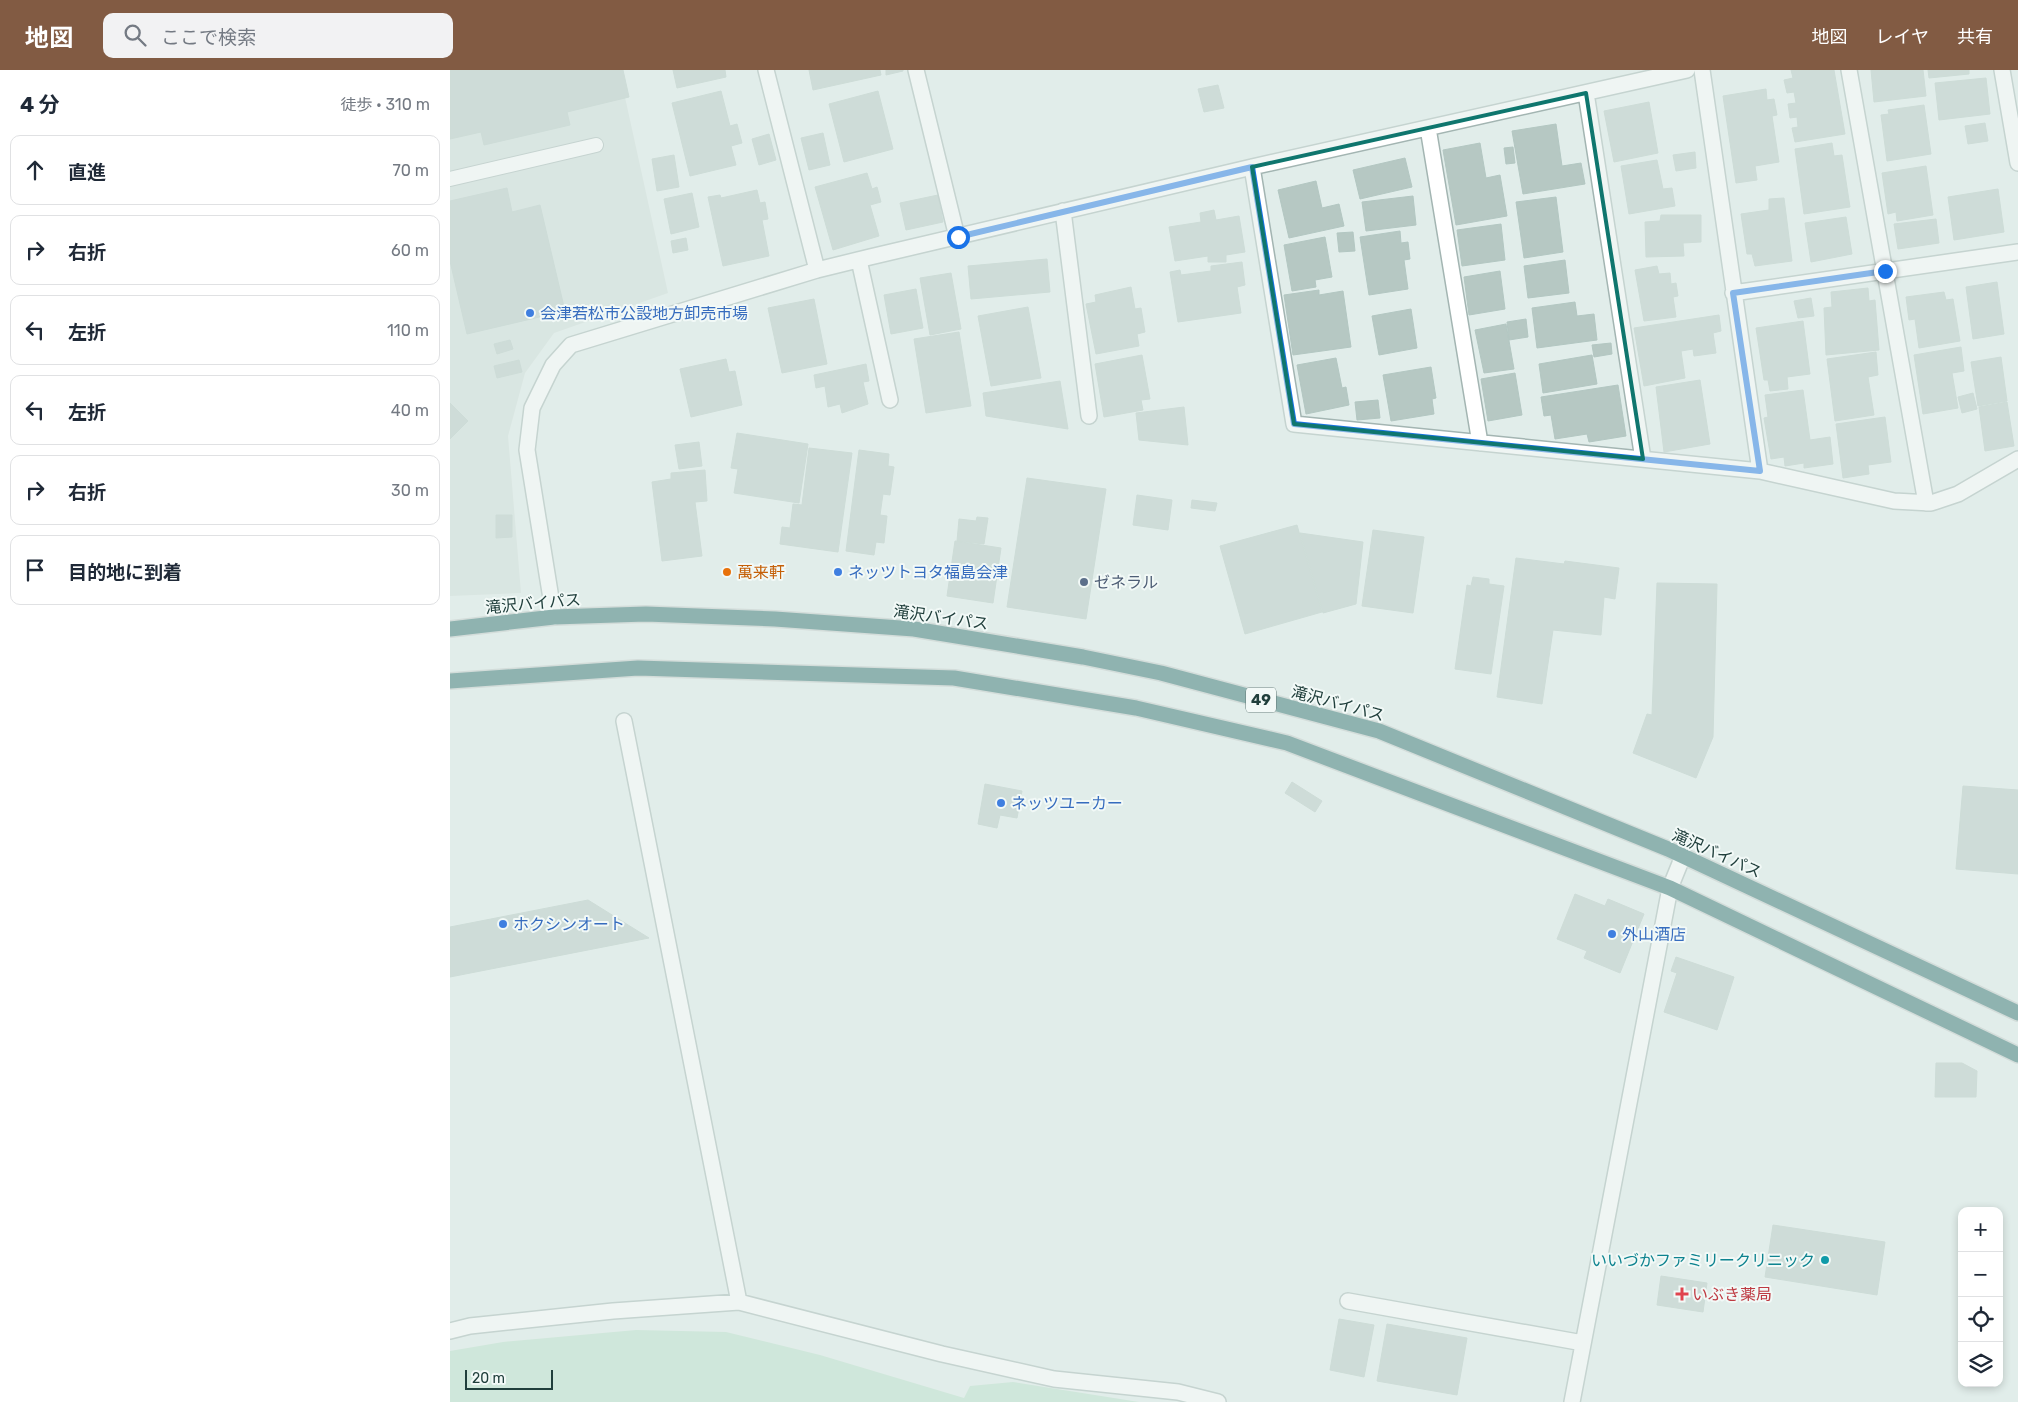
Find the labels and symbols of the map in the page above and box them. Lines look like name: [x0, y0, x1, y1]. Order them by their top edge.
route start: [947, 226, 970, 249]
route end: [1874, 260, 1897, 283]
place label: 会津若松市公設地方卸売市場: [540, 304, 748, 323]
marker: 会津若松市公設地方卸売市場: [524, 307, 536, 319]
place label: 萬来軒: [737, 563, 785, 582]
place label: ネッツトヨタ福島会津: [848, 563, 1008, 582]
marker: 萬来軒: [721, 566, 733, 578]
marker: ネッツトヨタ福島会津: [832, 566, 844, 578]
place label: ゼネラル: [1094, 573, 1158, 592]
marker: ゼネラル: [1078, 576, 1090, 588]
street label: 滝沢バイパス: [485, 590, 582, 617]
street label: 滝沢バイパス: [892, 601, 990, 634]
street label: 滝沢バイパス: [1289, 682, 1387, 725]
road number: 49: [1246, 688, 1276, 712]
place label: ネッツユーカー: [1011, 794, 1123, 813]
marker: ネッツユーカー: [995, 797, 1007, 809]
street label: 滝沢バイパス: [1669, 825, 1764, 882]
place label: ホクシンオート: [513, 915, 625, 934]
marker: ホクシンオート: [497, 918, 509, 930]
place label: 外山酒店: [1622, 925, 1686, 944]
marker: 外山酒店: [1606, 928, 1618, 940]
place label: いいづかファミリークリニック: [1591, 1251, 1815, 1270]
marker: いいづかファミリークリニック: [1819, 1254, 1831, 1266]
place label: いぶき薬局: [1692, 1285, 1772, 1304]
marker: いぶき薬局: [1676, 1288, 1688, 1300]
scale bar: [465, 1367, 552, 1390]

